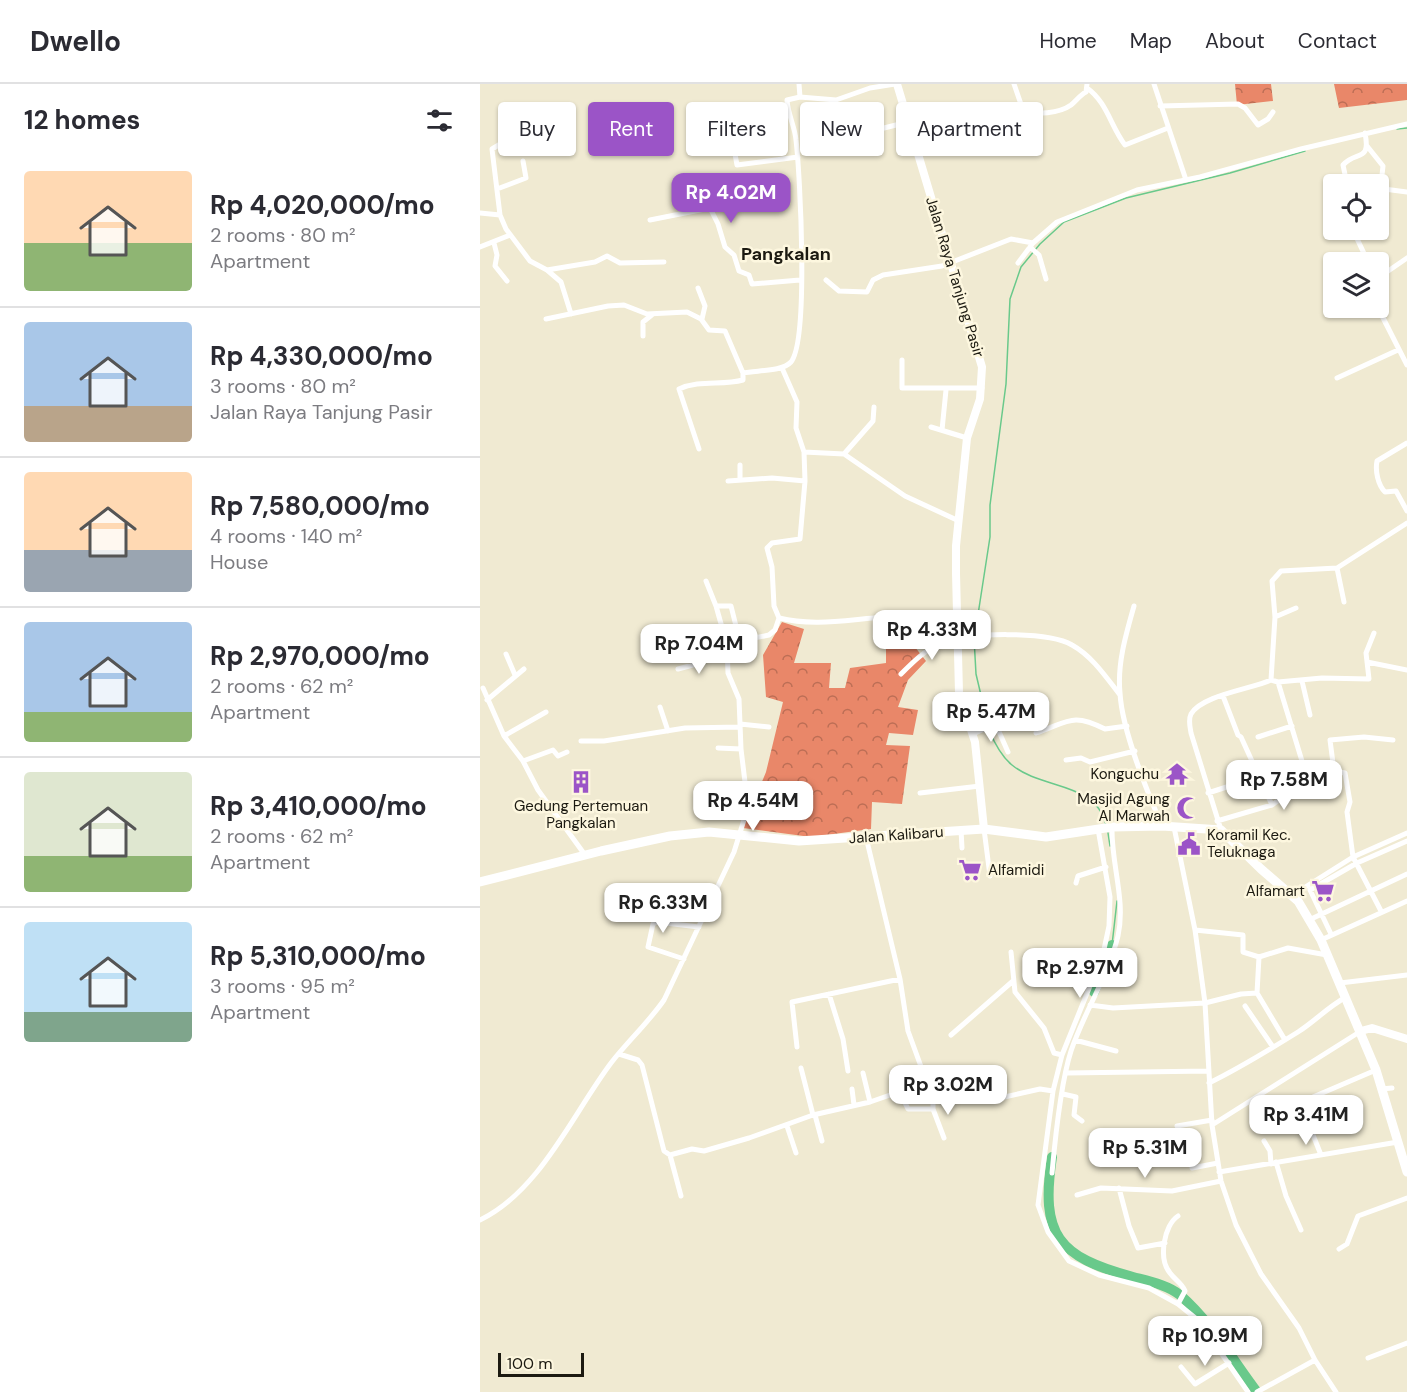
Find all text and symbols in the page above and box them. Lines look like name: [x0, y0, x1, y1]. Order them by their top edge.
text: Dwello: [30, 23, 121, 60]
text: Home: [1039, 27, 1097, 55]
text: Map: [1130, 27, 1172, 55]
text: About: [1205, 27, 1265, 55]
text: Contact: [1298, 27, 1377, 55]
chip: Buy: [498, 102, 576, 156]
chip: Rent: [588, 102, 674, 156]
chip: Filters: [686, 102, 788, 156]
chip: New: [800, 102, 884, 156]
chip: Apartment: [896, 102, 1043, 156]
text: 12 homes: [24, 103, 140, 137]
icon: filters: [423, 104, 456, 137]
pin: Rp 4.02M: [669, 173, 793, 224]
map controls: [1323, 174, 1389, 318]
button: locate: [1323, 174, 1389, 240]
text: Rp 4.02M: [686, 179, 776, 205]
text: Rp 4,020,000/mo: [210, 188, 435, 222]
street label: Jalan Raya Tanjung Pasir: [921, 194, 989, 360]
icon: home: [72, 195, 144, 267]
text: 2 rooms · 80 m²: [210, 222, 356, 248]
district label: Pangkalan: [741, 242, 831, 266]
text: Apartment: [210, 248, 310, 274]
button: layers: [1323, 252, 1389, 318]
text: Rp 4,330,000/mo: [210, 339, 433, 373]
icon: home: [72, 346, 144, 418]
text: 3 rooms · 80 m²: [210, 373, 356, 399]
text: Jalan Raya Tanjung Pasir: [210, 399, 433, 425]
text: Rp 7,580,000/mo: [210, 489, 430, 523]
icon: home: [72, 496, 144, 568]
text: 4 rooms · 140 m²: [210, 523, 362, 549]
text: House: [210, 549, 268, 575]
pin: Rp 4.33M: [870, 610, 994, 661]
text: Rp 4.33M: [887, 616, 977, 642]
pin: Rp 7.04M: [637, 624, 761, 675]
text: Rp 7.04M: [655, 630, 744, 656]
text: Rp 2,970,000/mo: [210, 639, 430, 673]
icon: home: [72, 646, 144, 718]
text: 2 rooms · 62 m²: [210, 673, 353, 699]
pin: Rp 5.47M: [929, 692, 1053, 743]
text: Rp 5.47M: [946, 698, 1036, 724]
text: Apartment: [210, 699, 310, 725]
pin: Rp 7.58M: [1222, 760, 1346, 811]
temple icon: Konguchu: [1164, 761, 1190, 787]
place label: Konguchu: [1090, 764, 1159, 784]
text: Rp 7.58M: [1240, 766, 1328, 792]
building icon: Gedung Pertemuan Pangkalan: [568, 769, 594, 795]
pin: Rp 4.54M: [691, 781, 815, 832]
text: Rp 4.54M: [707, 787, 799, 813]
text: Rp 3,410,000/mo: [210, 789, 427, 823]
place label: Masjid Agung Al Marwah: [1077, 789, 1170, 826]
mosque icon: Masjid Agung Al Marwah: [1175, 795, 1201, 821]
icon: home: [72, 796, 144, 868]
place label: Gedung Pertemuan Pangkalan: [514, 796, 648, 833]
street label: Jalan Kalibaru: [848, 822, 944, 848]
text: 2 rooms · 62 m²: [210, 823, 353, 849]
place label: Koramil Kec. Teluknaga: [1207, 825, 1291, 862]
public building icon: Koramil Kec. Teluknaga: [1176, 831, 1202, 857]
text: Apartment: [210, 849, 310, 875]
supermarket icon: Alfamidi: [957, 857, 983, 883]
place label: Alfamidi: [988, 860, 1044, 880]
supermarket icon: Alfamart: [1310, 878, 1336, 904]
place label: Alfamart: [1246, 881, 1305, 901]
pin: Rp 6.33M: [601, 883, 725, 934]
text: Rp 6.33M: [618, 889, 708, 915]
text: Rp 5,310,000/mo: [210, 939, 426, 973]
icon: home: [72, 946, 144, 1018]
pin: Rp 2.97M: [1018, 948, 1142, 999]
text: Rp 2.97M: [1036, 954, 1124, 980]
text: 3 rooms · 95 m²: [210, 973, 355, 999]
text: Apartment: [210, 999, 310, 1025]
pin: Rp 3.02M: [886, 1065, 1010, 1116]
text: Rp 3.02M: [903, 1071, 993, 1097]
pin: Rp 3.41M: [1244, 1095, 1368, 1146]
text: Rp 3.41M: [1263, 1101, 1349, 1127]
pin: Rp 5.31M: [1083, 1128, 1207, 1179]
text: Rp 5.31M: [1103, 1134, 1187, 1160]
pin: Rp 10.9M: [1143, 1316, 1267, 1367]
text: Rp 10.9M: [1162, 1322, 1248, 1348]
scale bar: [498, 1350, 584, 1378]
text: 100 m: [507, 1353, 552, 1374]

